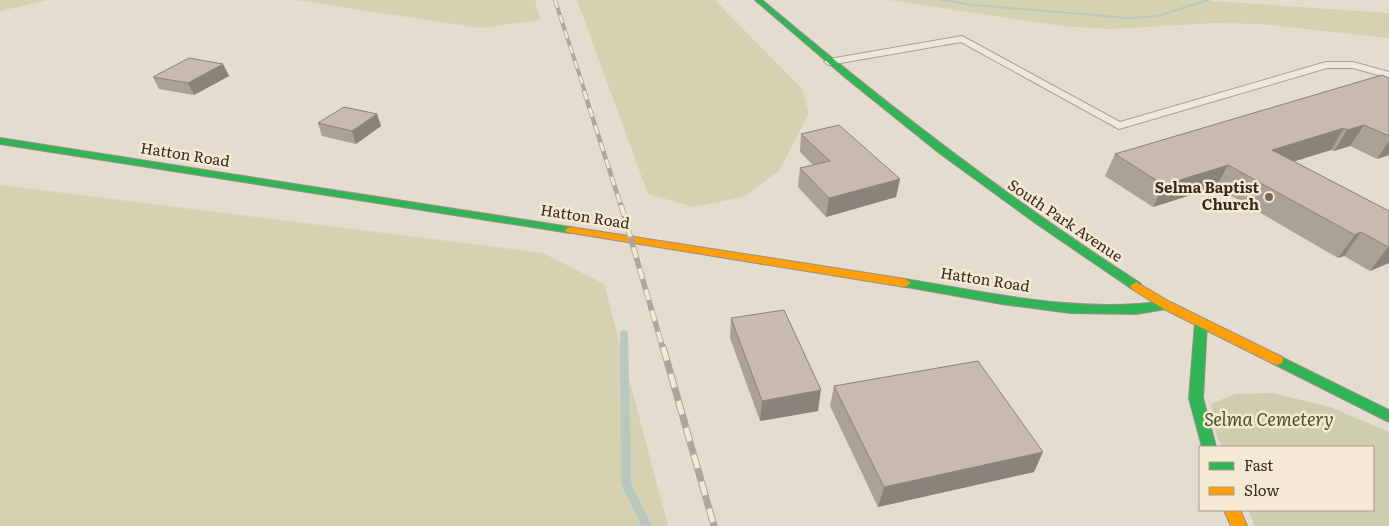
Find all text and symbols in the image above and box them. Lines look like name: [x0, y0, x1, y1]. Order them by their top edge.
street label: Hatton Road: [139, 135, 232, 172]
street label: South Park Avenue: [1004, 173, 1128, 267]
place label: Selma Baptist Church: [1155, 175, 1259, 215]
marker: Selma Baptist Church: [1263, 191, 1275, 203]
street label: Hatton Road: [539, 197, 632, 234]
street label: Hatton Road: [939, 260, 1032, 297]
park label: Selma Cemetery: [1204, 405, 1334, 432]
legend: [1199, 446, 1374, 511]
text: Fast: [1244, 453, 1273, 476]
text: Slow: [1244, 478, 1279, 501]

